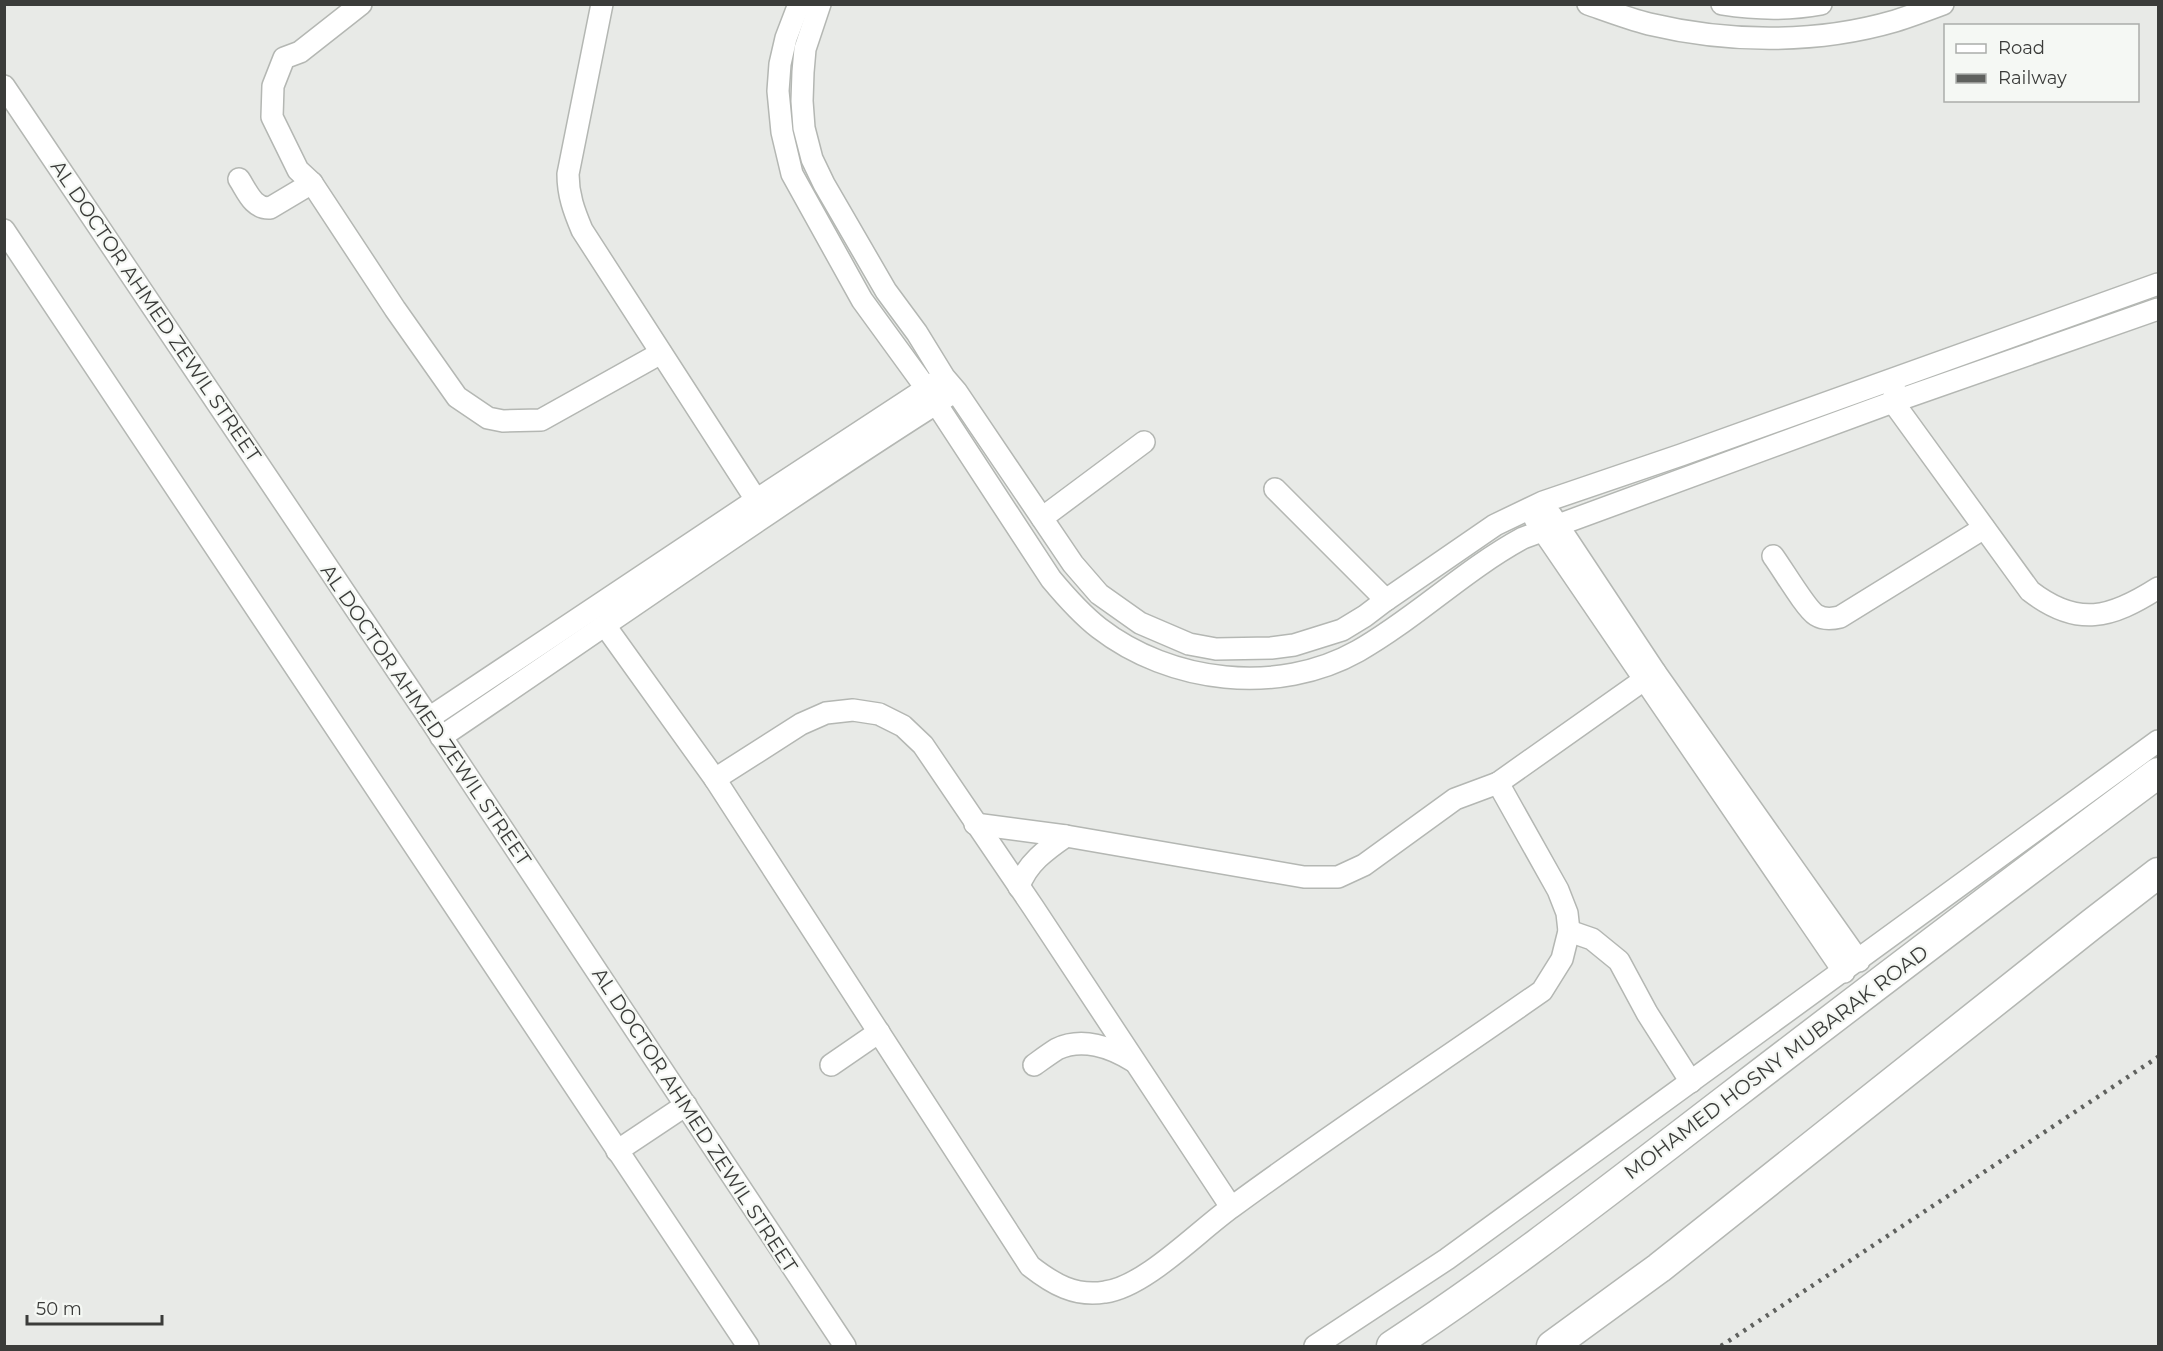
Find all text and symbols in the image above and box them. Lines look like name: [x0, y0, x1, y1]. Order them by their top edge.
legend: [1944, 24, 2139, 102]
text: Road: [1998, 37, 2045, 59]
text: Railway: [1998, 67, 2067, 89]
street label: AL DOCTOR AHMED ZEWIL STREET: [46, 156, 267, 467]
street label: AL DOCTOR AHMED ZEWIL STREET: [316, 560, 537, 871]
street label: MOHAMED HOSNY MUBARAK ROAD: [1619, 940, 1933, 1184]
street label: AL DOCTOR AHMED ZEWIL STREET: [587, 963, 803, 1277]
scale bar: [27, 1288, 162, 1326]
text: 50 m: [36, 1298, 82, 1320]

